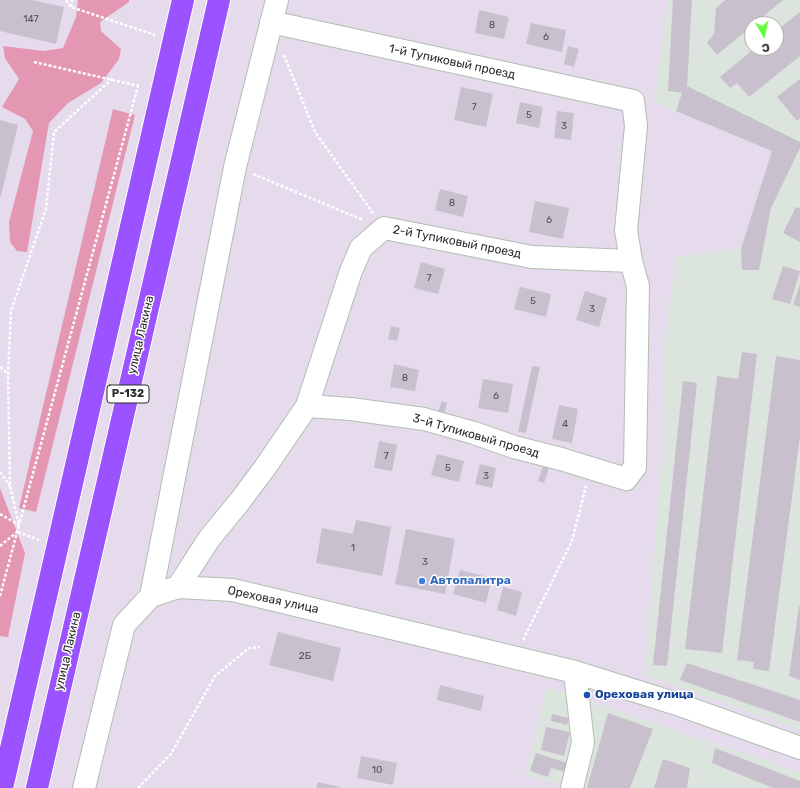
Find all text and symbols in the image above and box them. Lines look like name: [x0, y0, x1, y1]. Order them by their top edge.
house number: 147: [23, 13, 39, 25]
north arrow: [744, 16, 784, 56]
house number: 8: [489, 19, 495, 31]
house number: 6: [543, 31, 549, 43]
text: С: [761, 40, 771, 54]
street label: 1-й Тупиковый проезд: [387, 42, 517, 82]
house number: 7: [471, 101, 477, 113]
house number: 5: [526, 109, 532, 121]
house number: 3: [561, 120, 567, 132]
house number: 8: [449, 197, 455, 209]
house number: 6: [546, 214, 552, 226]
street label: 2-й Тупиковый проезд: [392, 222, 522, 262]
house number: 7: [426, 272, 432, 284]
street label: улица Лакина: [125, 294, 157, 376]
house number: 5: [530, 295, 536, 307]
house number: 3: [589, 303, 595, 315]
house number: 8: [402, 372, 408, 384]
road number: Р-132: [107, 385, 149, 403]
house number: 6: [493, 390, 499, 402]
street label: 3-й Тупиковый проезд: [411, 411, 541, 461]
house number: 4: [562, 418, 568, 430]
house number: 7: [383, 450, 389, 462]
house number: 5: [445, 462, 451, 474]
house number: 3: [483, 470, 489, 482]
house number: 1: [351, 542, 355, 554]
house number: 3: [422, 556, 428, 568]
place label: Автопалитра: [430, 574, 511, 588]
marker: Автопалитра: [417, 576, 427, 586]
street label: Ореховая улица: [226, 583, 320, 617]
street label: улица Лакина: [52, 610, 84, 692]
house number: 2Б: [299, 650, 311, 662]
place label: Ореховая улица: [595, 688, 694, 702]
marker: Ореховая улица: [582, 690, 592, 700]
house number: 10: [372, 764, 382, 776]

